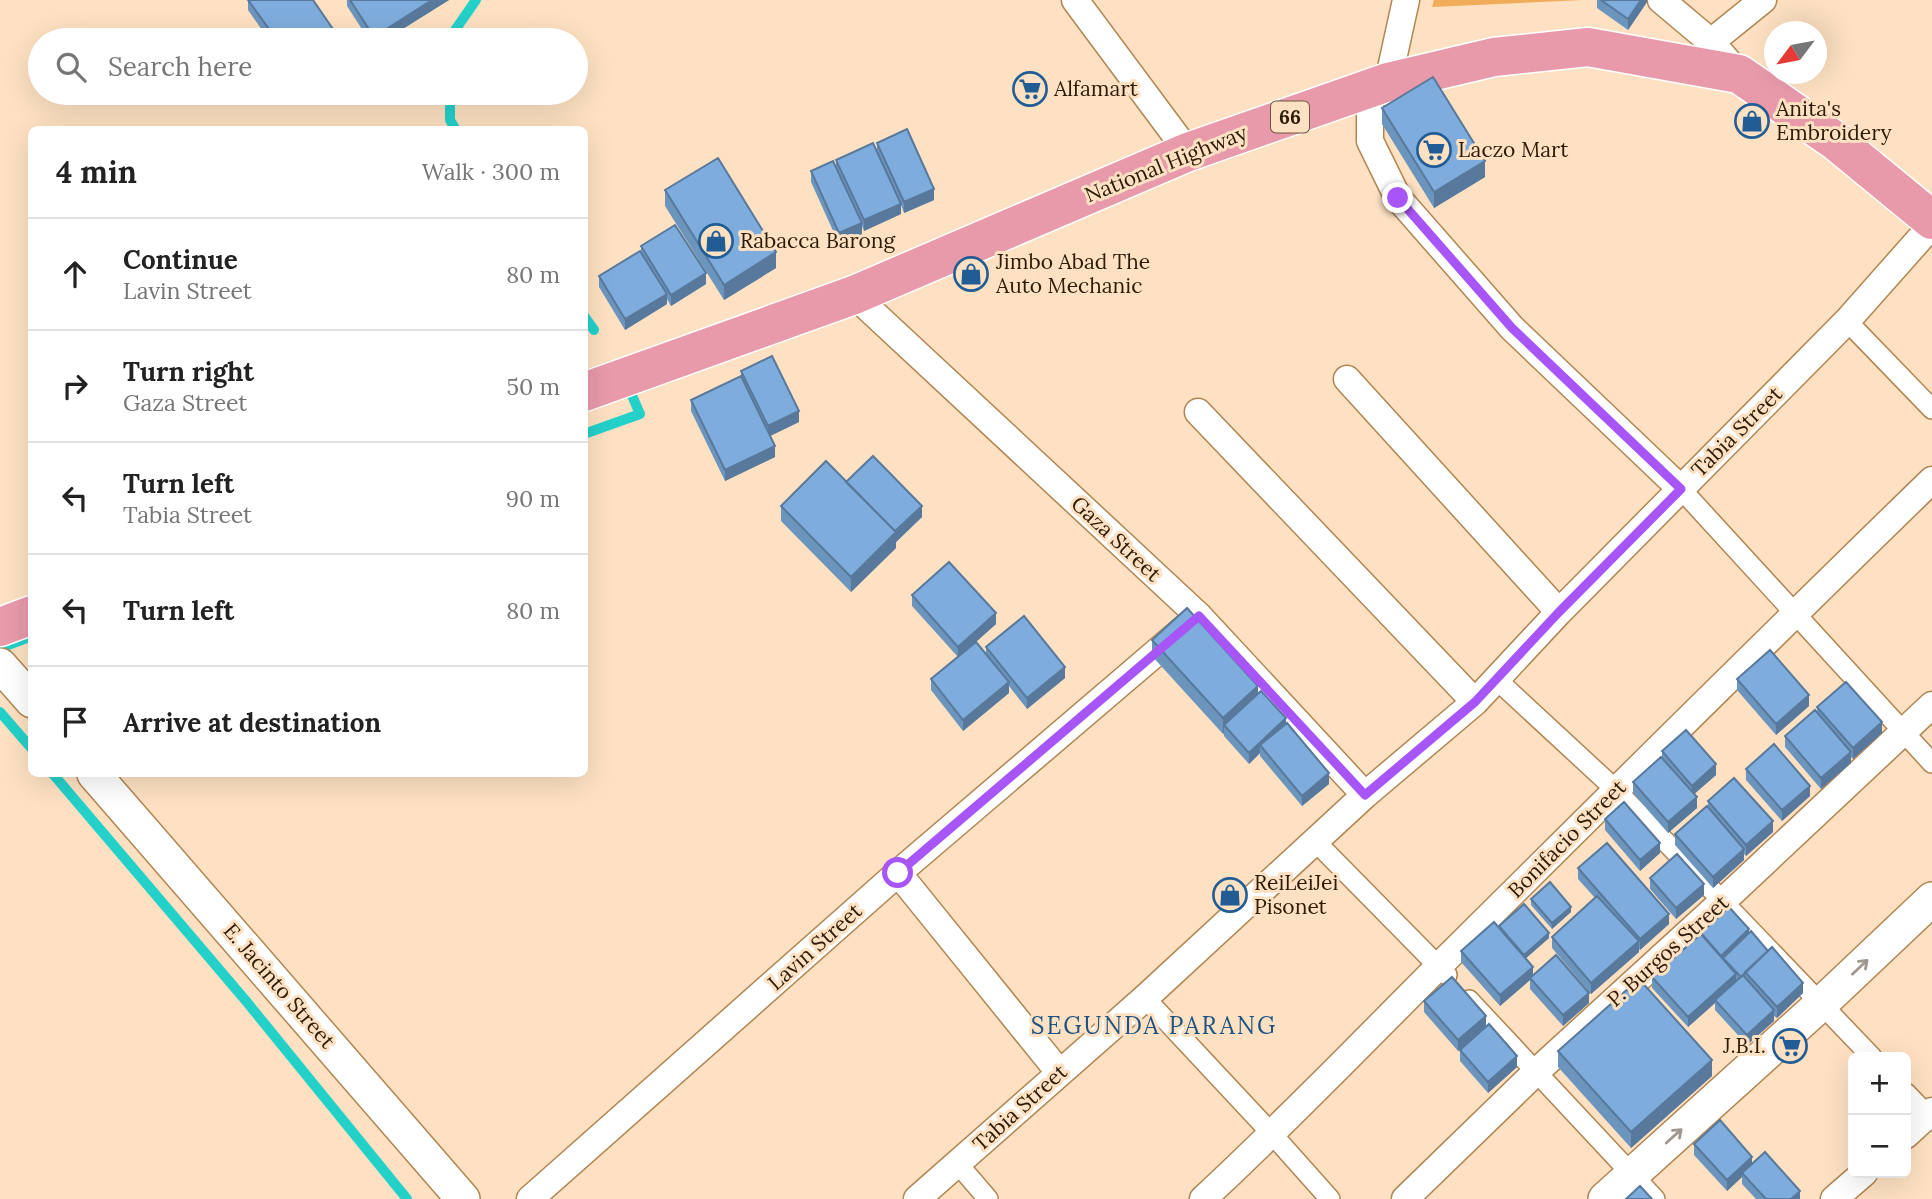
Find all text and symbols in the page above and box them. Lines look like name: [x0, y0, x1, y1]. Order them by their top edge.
north arrow: [1764, 21, 1827, 84]
search box: [28, 28, 588, 105]
icon: search: [52, 48, 90, 86]
text: Search here: [108, 50, 252, 83]
supermarket icon: Alfamart: [1011, 70, 1049, 108]
place label: Alfamart: [1053, 75, 1139, 102]
place label: Anita's Embroidery: [1775, 95, 1892, 146]
road number: 66: [1271, 102, 1309, 132]
shop icon: Anita's Embroidery: [1733, 102, 1771, 140]
street label: National Highway: [1081, 119, 1251, 208]
supermarket icon: Laczo Mart: [1415, 131, 1453, 169]
place label: Laczo Mart: [1458, 136, 1569, 163]
text: 4 min: [56, 153, 137, 191]
text: Walk · 300 m: [422, 157, 560, 186]
route end: [1382, 182, 1413, 213]
shop icon: Rabacca Barong: [697, 222, 735, 260]
place label: Rabacca Barong: [740, 227, 896, 254]
text: Continue: [123, 243, 238, 276]
place label: Jimbo Abad The Auto Mechanic: [995, 248, 1150, 299]
icon: ahead: [56, 255, 94, 293]
shop icon: Jimbo Abad The Auto Mechanic: [952, 255, 990, 293]
text: 80 m: [506, 260, 560, 289]
text: Lavin Street: [123, 276, 252, 305]
text: Turn right: [123, 355, 254, 388]
icon: right: [56, 367, 94, 405]
text: 50 m: [507, 372, 560, 401]
street label: Tabia Street: [1685, 380, 1788, 483]
text: Gaza Street: [123, 388, 247, 417]
text: Turn left: [123, 467, 234, 500]
icon: left: [56, 479, 94, 517]
text: 90 m: [506, 484, 560, 513]
street label: Gaza Street: [1066, 490, 1168, 588]
text: Tabia Street: [123, 500, 252, 529]
icon: left: [56, 591, 94, 629]
text: Turn left: [123, 594, 234, 627]
text: 80 m: [506, 596, 560, 625]
icon: arrive: [56, 703, 94, 741]
text: Arrive at destination: [123, 706, 381, 739]
street label: Bonifacio Street: [1502, 773, 1632, 903]
route start: [882, 857, 913, 888]
place label: ReiLeiJei Pisonet: [1254, 869, 1338, 920]
shop icon: ReiLeiJei Pisonet: [1211, 876, 1249, 914]
street label: P. Burgos Street: [1601, 888, 1735, 1012]
street label: Lavin Street: [762, 897, 868, 996]
street label: E. Jacinto Street: [218, 917, 342, 1055]
one-way arrow: [1851, 959, 1869, 976]
district label: SEGUNDA PARANG: [1031, 1010, 1277, 1041]
supermarket icon: J.B.I.: [1771, 1027, 1809, 1065]
place label: J.B.I.: [1722, 1032, 1766, 1059]
map controls: [1848, 1052, 1911, 1178]
button: +: [1848, 1052, 1911, 1115]
street label: Tabia Street: [967, 1058, 1073, 1157]
button: −: [1848, 1115, 1911, 1178]
one-way arrow: [1665, 1128, 1682, 1145]

